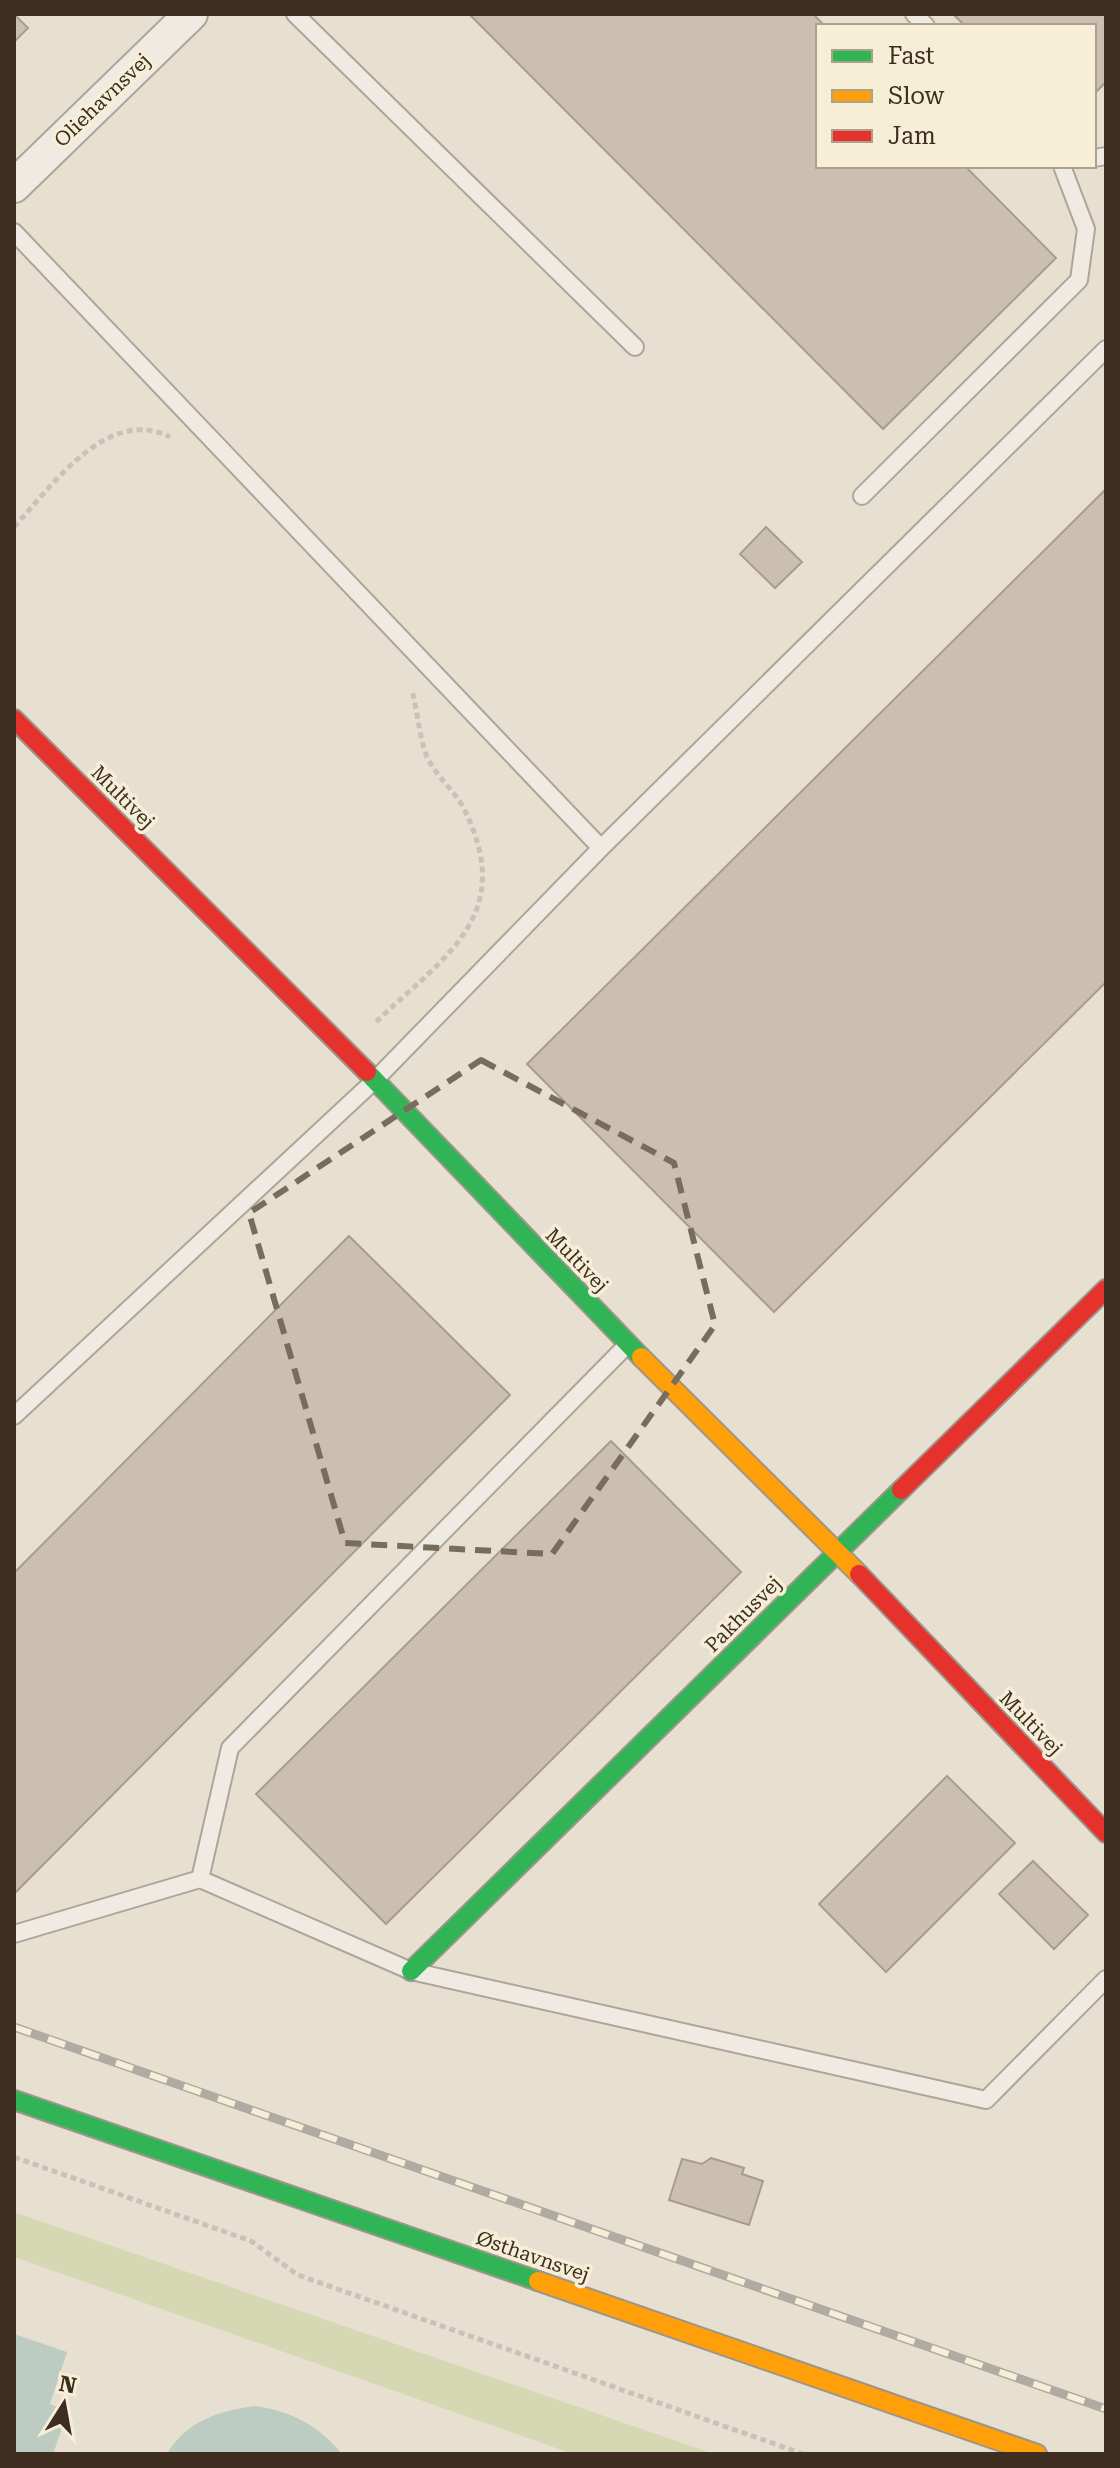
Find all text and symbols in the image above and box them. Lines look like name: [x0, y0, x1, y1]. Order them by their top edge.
legend: [816, 24, 1096, 168]
text: Fast: [888, 42, 935, 70]
street label: Oliehavnsvej: [49, 48, 155, 152]
text: Slow: [888, 82, 945, 110]
text: Jam: [888, 122, 936, 150]
street label: Multivej: [86, 760, 160, 834]
street label: Multivej: [541, 1223, 613, 1297]
street label: Pakhusvej: [700, 1571, 786, 1657]
street label: Multivej: [995, 1686, 1067, 1760]
street label: Østhavnsvej: [473, 2225, 593, 2287]
north arrow: [24, 2364, 104, 2444]
text: N: [57, 2371, 78, 2399]

